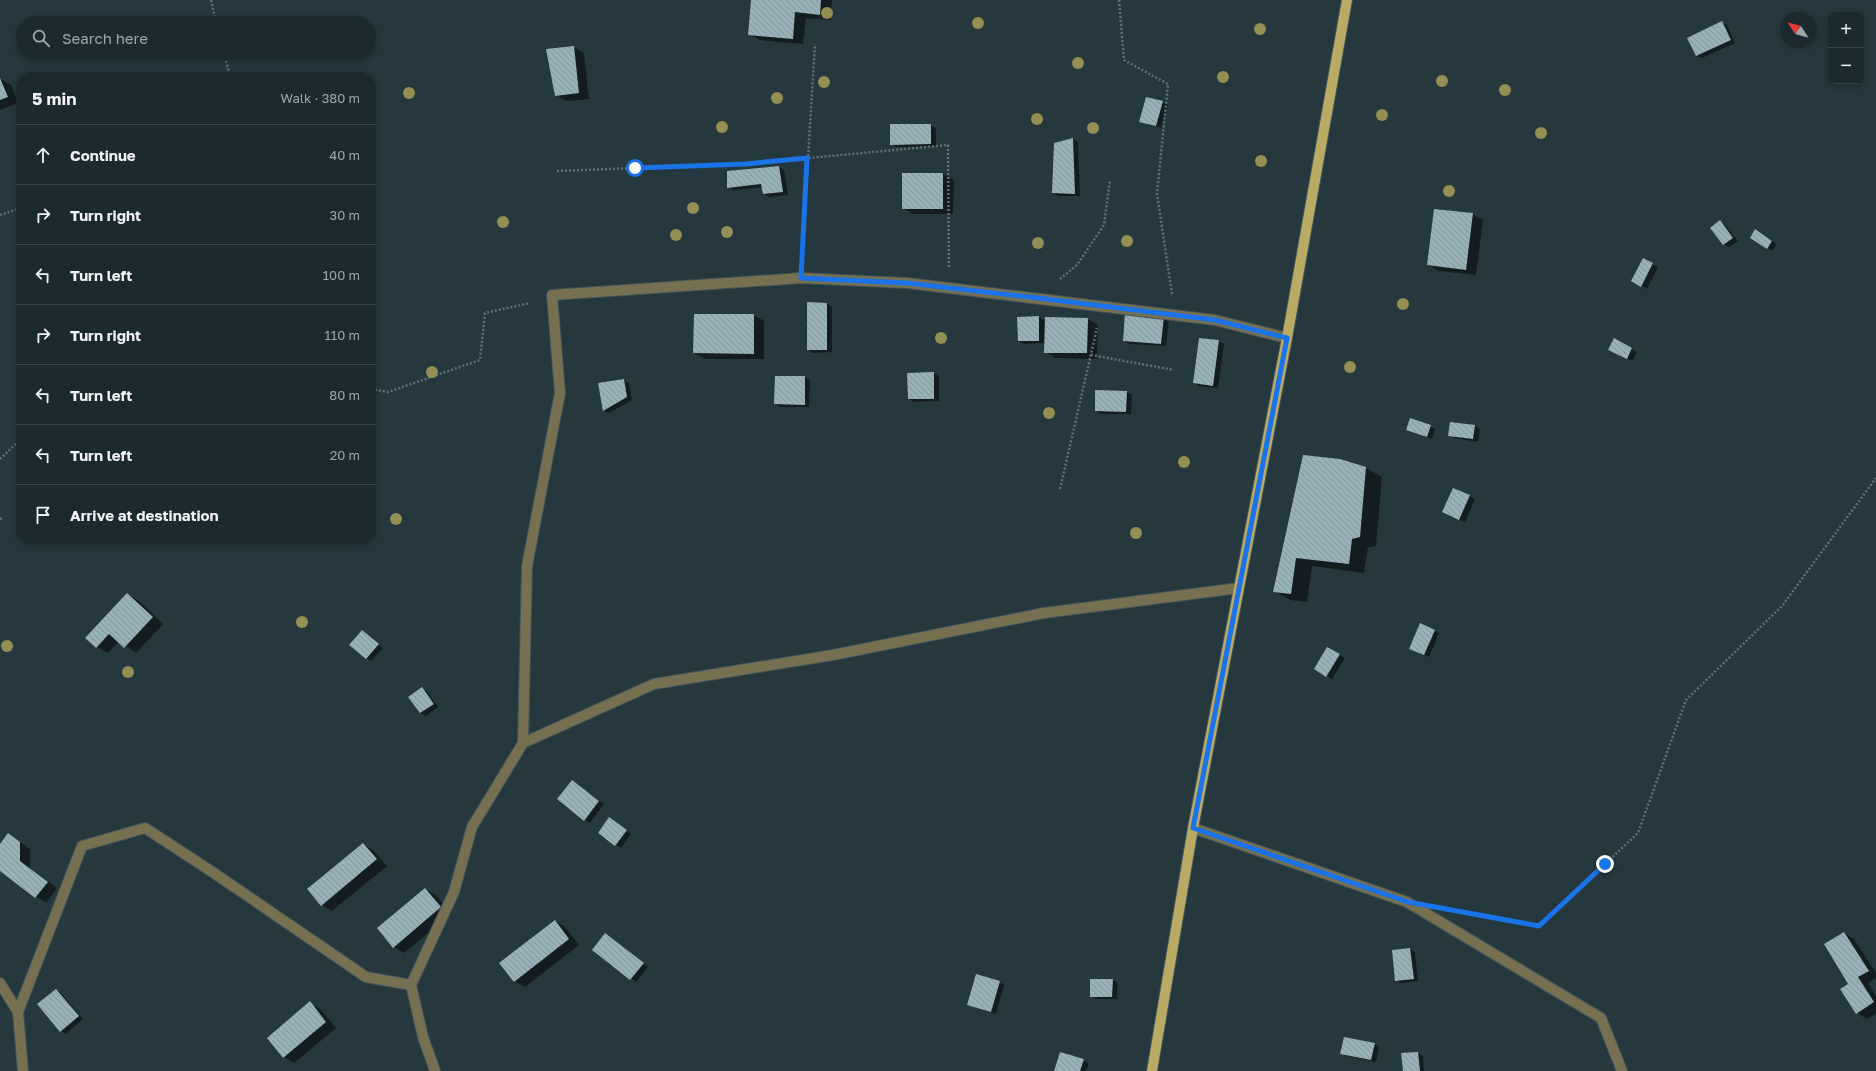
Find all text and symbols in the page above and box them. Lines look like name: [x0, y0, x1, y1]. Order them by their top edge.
north arrow: [1780, 12, 1816, 48]
map controls: [1828, 12, 1864, 84]
button: +: [1828, 12, 1864, 48]
search box: [16, 16, 376, 60]
icon: search: [30, 27, 52, 49]
text: Search here: [62, 29, 148, 47]
button: −: [1828, 48, 1864, 84]
text: 5 min: [32, 88, 76, 109]
text: Walk · 380 m: [280, 90, 360, 106]
icon: ahead: [32, 144, 54, 166]
text: Continue: [70, 146, 136, 164]
text: 40 m: [329, 147, 360, 163]
route start: [626, 159, 644, 177]
icon: right: [32, 204, 54, 226]
text: Turn right: [70, 206, 141, 224]
text: 30 m: [330, 207, 360, 223]
icon: left: [32, 264, 54, 286]
text: Turn left: [70, 266, 132, 284]
text: 100 m: [323, 267, 360, 283]
icon: right: [32, 324, 54, 346]
text: Turn right: [70, 326, 141, 344]
text: 110 m: [325, 327, 360, 343]
icon: left: [32, 384, 54, 406]
text: Turn left: [70, 386, 132, 404]
text: 80 m: [329, 387, 360, 403]
icon: left: [32, 444, 54, 466]
text: Turn left: [70, 446, 132, 464]
text: 20 m: [330, 447, 360, 463]
icon: arrive: [32, 504, 54, 526]
text: Arrive at destination: [70, 506, 219, 524]
route end: [1596, 855, 1614, 873]

